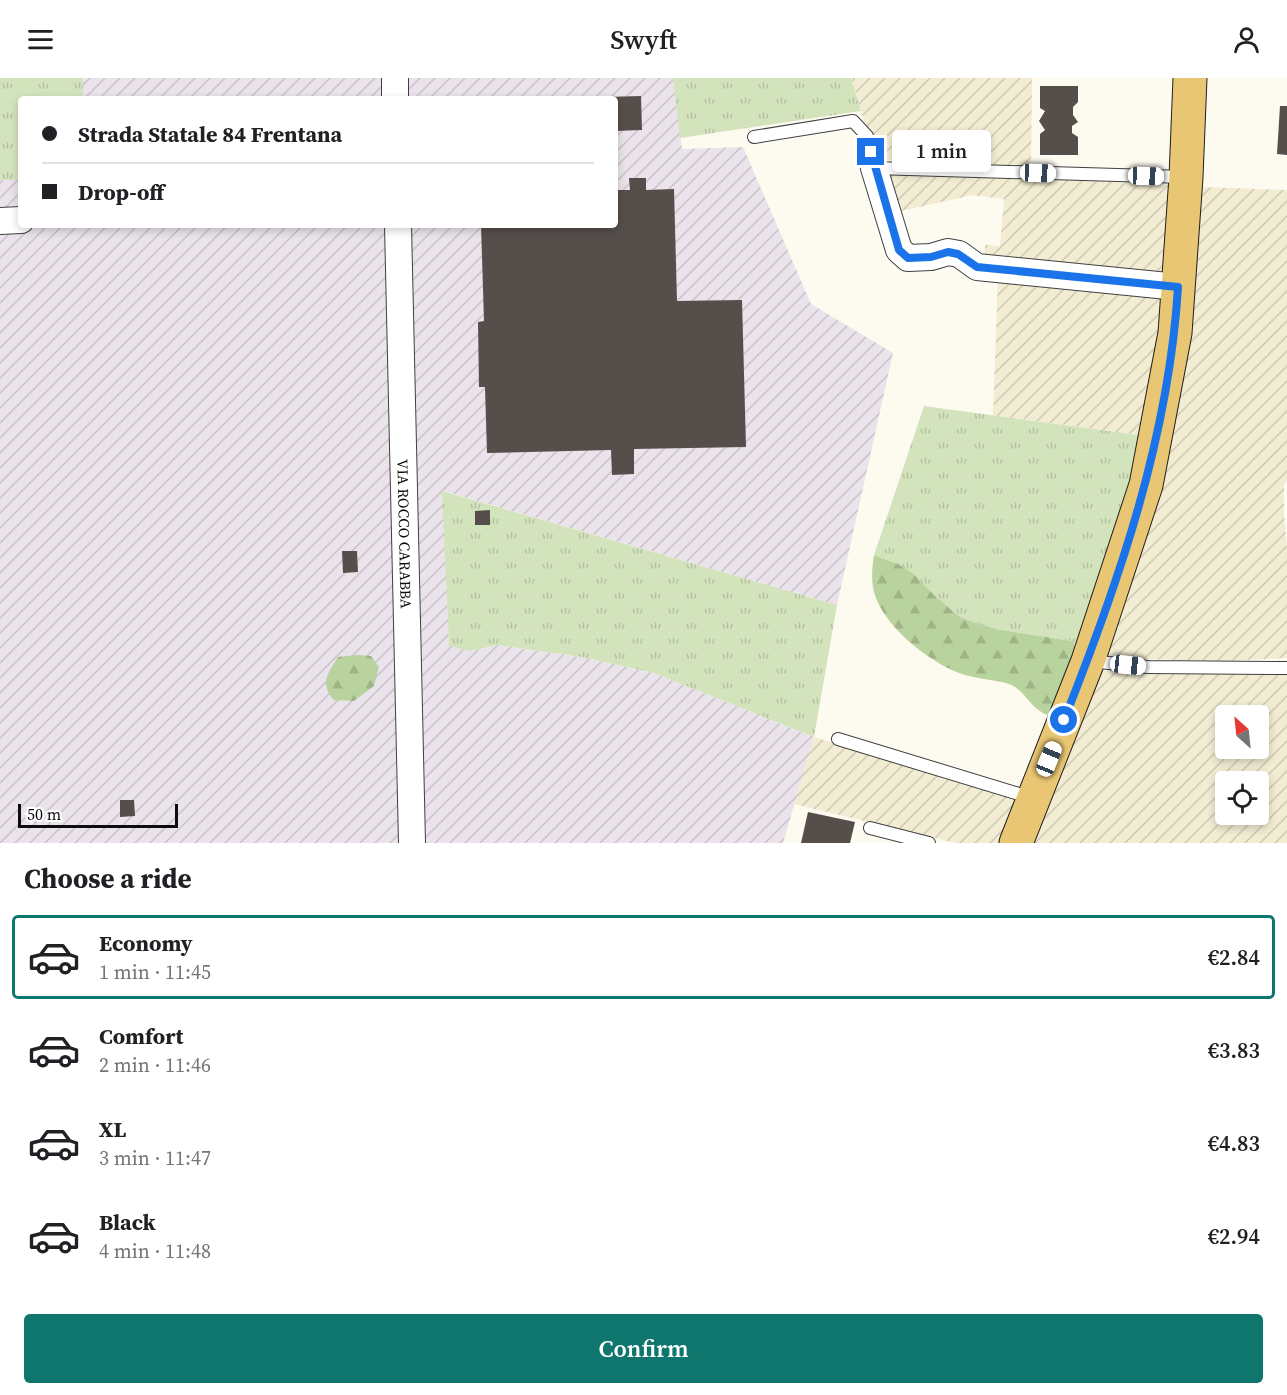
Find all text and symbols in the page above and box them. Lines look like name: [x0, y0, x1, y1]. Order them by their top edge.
text: Swyft: [610, 21, 677, 58]
icon: menu: [24, 23, 57, 56]
icon: person: [1230, 23, 1263, 56]
text: Strada Statale 84 Frentana: [78, 119, 342, 149]
callout: 1 min: [892, 131, 991, 173]
text: 1 min: [916, 137, 967, 165]
route end: [857, 138, 884, 165]
car: [1020, 163, 1056, 183]
car: [1128, 166, 1164, 186]
text: Drop-off: [78, 177, 164, 207]
street label: VIA ROCCO CARABBA: [393, 459, 417, 609]
car: [1109, 654, 1147, 676]
north arrow: [1215, 705, 1269, 759]
map controls: [1215, 705, 1269, 825]
route start: [1050, 706, 1077, 733]
car: [1034, 739, 1064, 779]
button: locate: [1215, 771, 1269, 825]
scale bar: [18, 801, 178, 828]
text: 50 m: [27, 803, 61, 825]
text: Choose a ride: [24, 860, 192, 897]
text: Economy: [99, 928, 193, 958]
icon: car: [27, 930, 81, 984]
text: €2.84: [1208, 942, 1260, 972]
text: 1 min · 11:45: [99, 958, 211, 986]
text: Comfort: [99, 1021, 183, 1051]
icon: car: [27, 1023, 81, 1077]
text: €3.83: [1208, 1035, 1260, 1065]
text: 2 min · 11:46: [99, 1051, 211, 1079]
text: XL: [99, 1114, 126, 1144]
icon: car: [27, 1116, 81, 1170]
text: €4.83: [1208, 1128, 1260, 1158]
text: 3 min · 11:47: [99, 1144, 211, 1172]
text: Black: [99, 1207, 156, 1237]
icon: car: [27, 1209, 81, 1263]
text: €2.94: [1208, 1221, 1260, 1251]
text: 4 min · 11:48: [99, 1237, 211, 1265]
button: Confirm: [24, 1314, 1263, 1383]

